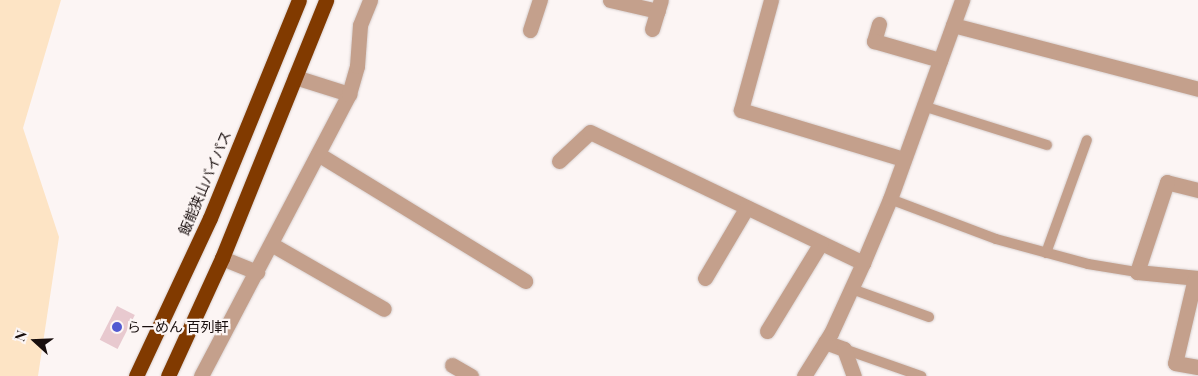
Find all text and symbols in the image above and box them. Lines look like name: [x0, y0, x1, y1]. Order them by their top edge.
street label: 飯能狭山バイパス: [175, 128, 235, 238]
north arrow: [10, 316, 60, 366]
place label: らーめん 百列軒: [127, 319, 228, 335]
marker: らーめん 百列軒: [111, 321, 123, 333]
text: N: [10, 328, 31, 344]

